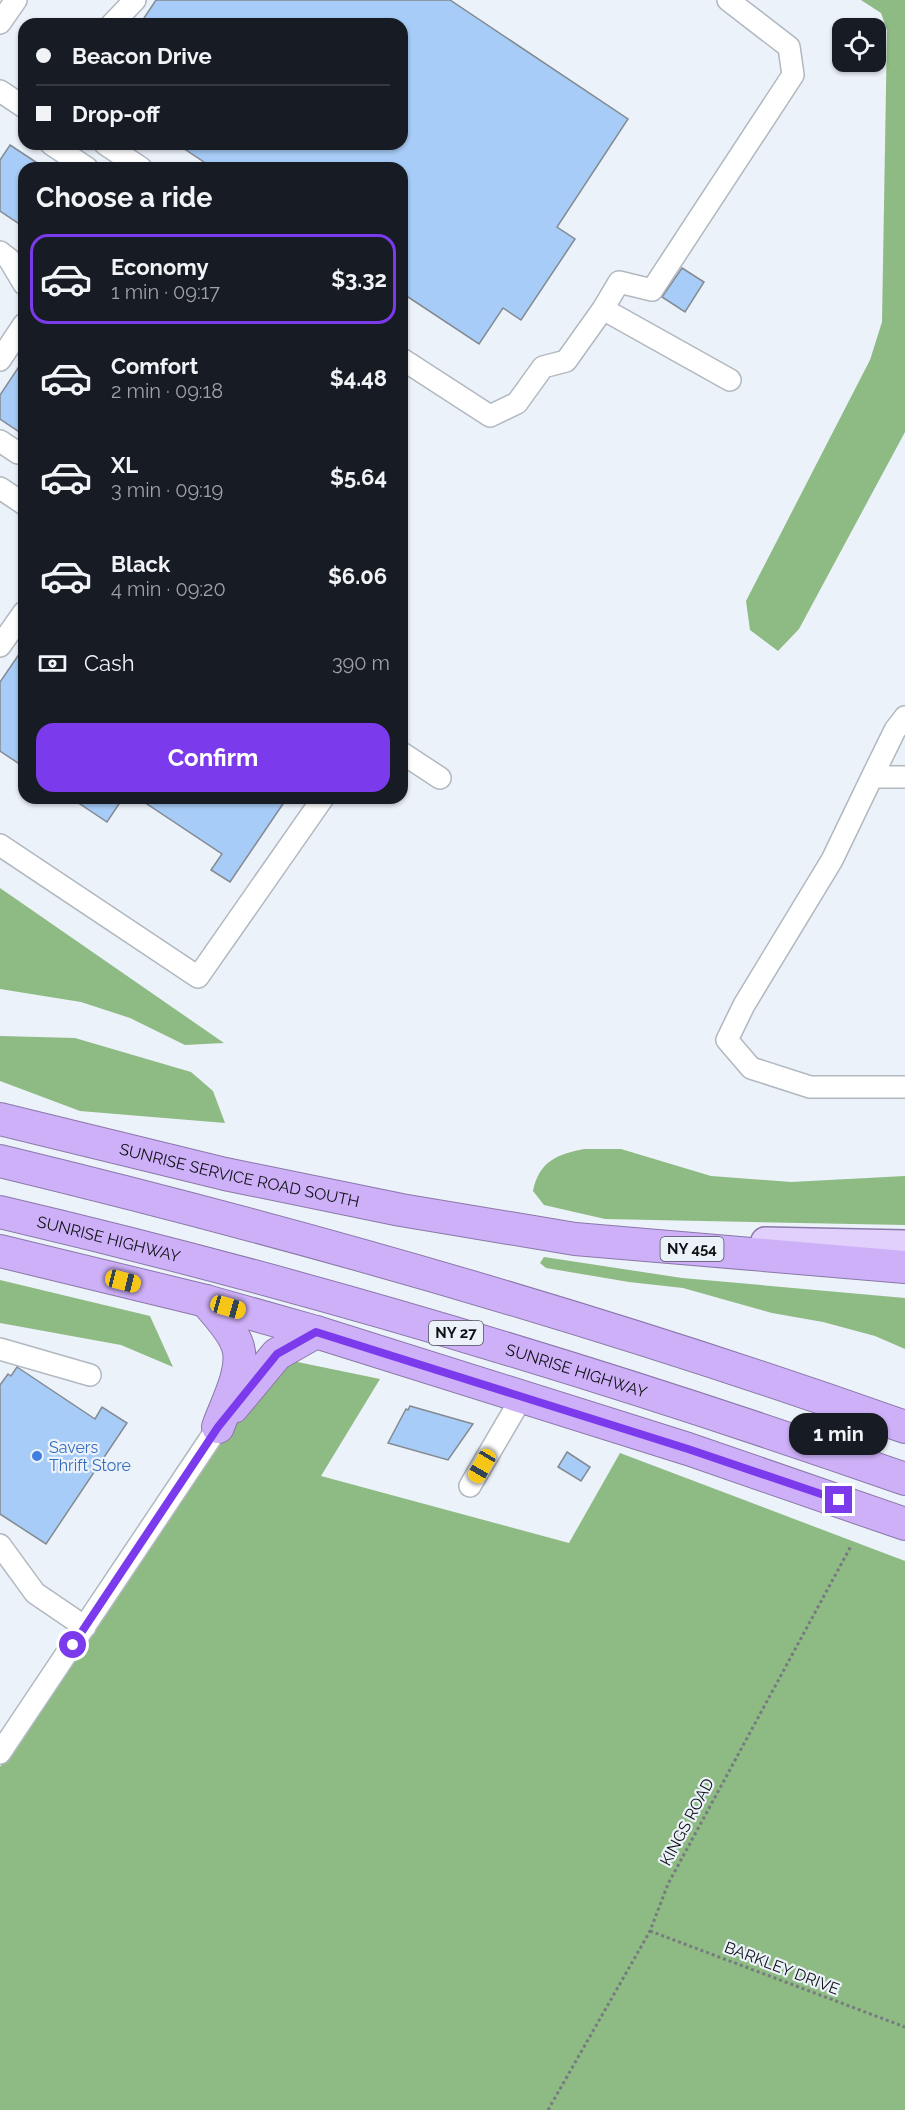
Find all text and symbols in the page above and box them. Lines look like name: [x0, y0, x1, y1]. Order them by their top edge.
map controls: [832, 18, 886, 72]
button: locate: [832, 18, 886, 72]
text: Beacon Drive: [72, 43, 212, 69]
text: Drop-off: [72, 101, 160, 127]
text: Choose a ride: [36, 182, 212, 213]
icon: car: [39, 252, 93, 306]
text: Economy: [111, 254, 209, 280]
text: $3.32: [331, 266, 387, 292]
text: 1 min · 09:17: [111, 280, 220, 304]
icon: car: [39, 351, 93, 405]
text: Comfort: [111, 353, 198, 379]
text: $4.48: [330, 365, 387, 391]
text: 2 min · 09:18: [111, 379, 223, 403]
icon: car: [39, 450, 93, 504]
text: XL: [111, 452, 138, 478]
text: $5.64: [330, 464, 387, 490]
text: 3 min · 09:19: [111, 478, 223, 502]
icon: car: [39, 549, 93, 603]
text: Black: [111, 551, 170, 577]
text: $6.06: [328, 563, 387, 589]
text: 4 min · 09:20: [111, 577, 226, 601]
icon: cash: [36, 647, 69, 680]
text: Cash: [84, 650, 135, 676]
text: 390 m: [332, 651, 390, 675]
button: Confirm: [36, 723, 390, 792]
street label: SUNRISE SERVICE ROAD SOUTH: [118, 1139, 361, 1211]
street label: SUNRISE HIGHWAY: [35, 1212, 183, 1266]
road number: NY 454: [660, 1237, 724, 1261]
car: [103, 1268, 143, 1294]
car: [208, 1293, 248, 1321]
road number: NY 27: [429, 1321, 483, 1345]
street label: SUNRISE HIGHWAY: [504, 1339, 650, 1402]
callout: 1 min: [790, 1413, 888, 1455]
text: 1 min: [813, 1422, 864, 1446]
place label: Savers Thrift Store: [49, 1438, 131, 1475]
car: [465, 1446, 499, 1486]
marker: Savers Thrift Store: [30, 1449, 44, 1463]
route end: [825, 1486, 852, 1513]
route start: [59, 1631, 86, 1658]
street label: KINGS ROAD: [656, 1775, 718, 1869]
street label: BARKLEY DRIVE: [722, 1937, 842, 1999]

